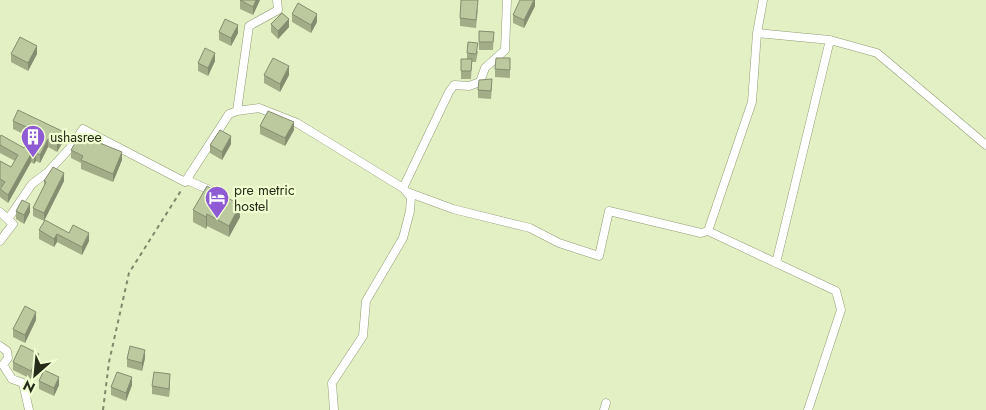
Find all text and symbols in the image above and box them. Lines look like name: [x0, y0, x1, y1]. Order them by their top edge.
building icon: ushasree: [20, 124, 46, 158]
place label: ushasree: [50, 127, 102, 147]
place label: pre metric hostel: [234, 180, 295, 216]
hotel icon: pre metric hostel: [204, 185, 230, 219]
north arrow: [10, 350, 60, 400]
text: N: [20, 375, 39, 398]

